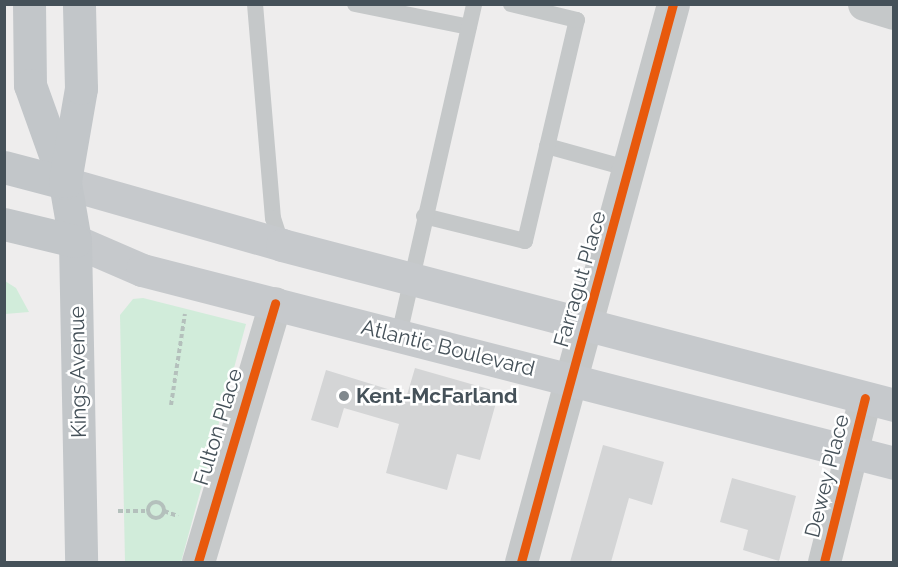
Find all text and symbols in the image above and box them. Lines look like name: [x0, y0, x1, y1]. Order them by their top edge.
street label: Farragut Place: [549, 208, 611, 350]
street label: Kings Avenue: [64, 306, 92, 438]
street label: Atlantic Boulevard: [359, 314, 537, 382]
street label: Fulton Place: [188, 366, 248, 488]
place label: Kent-McFarland: [356, 383, 517, 409]
marker: Kent-McFarland: [337, 389, 351, 403]
street label: Dewey Place: [799, 412, 855, 540]

